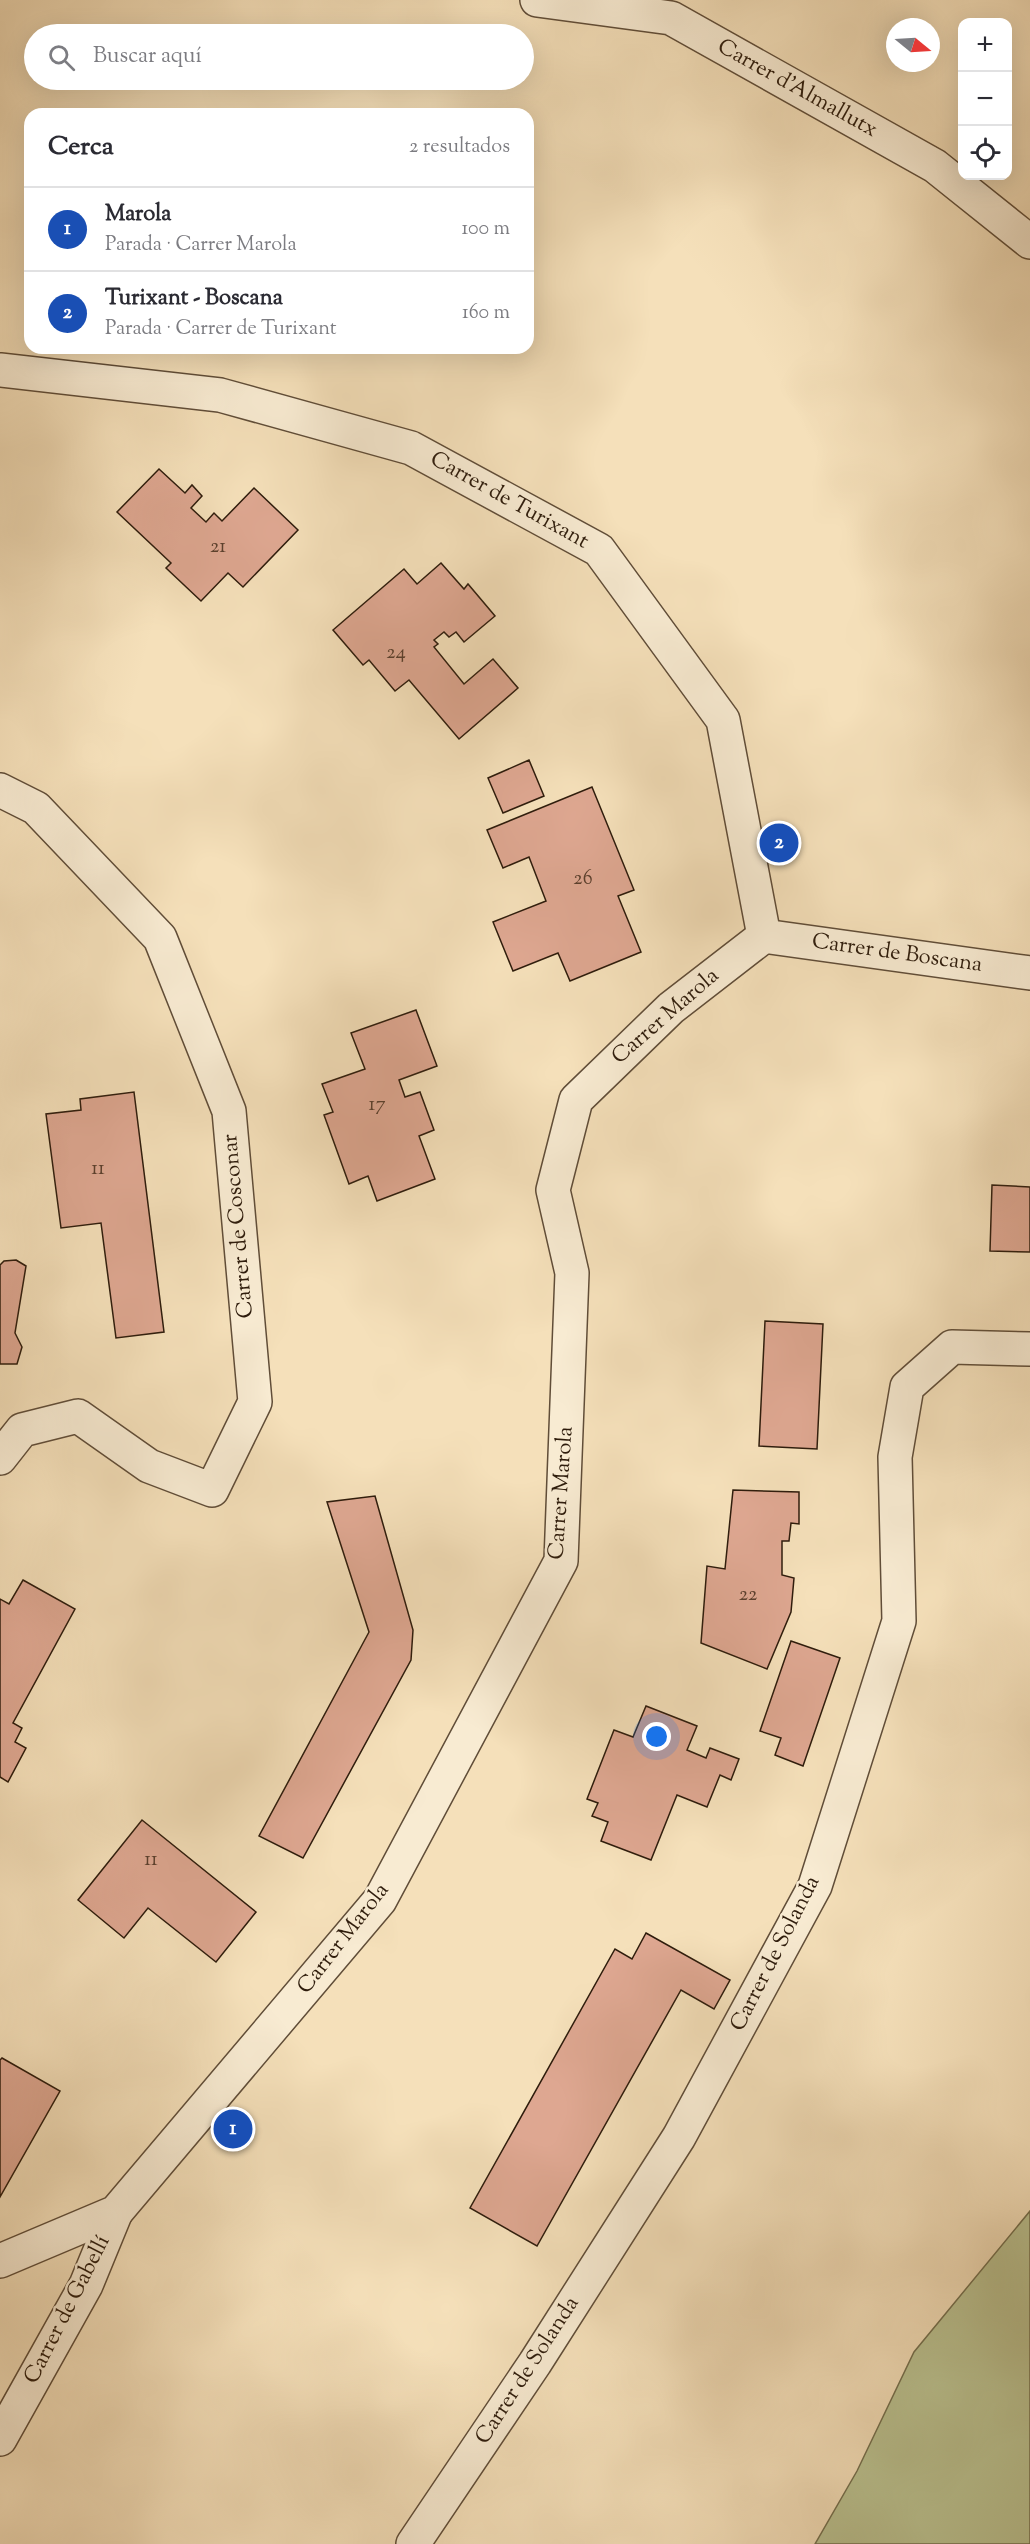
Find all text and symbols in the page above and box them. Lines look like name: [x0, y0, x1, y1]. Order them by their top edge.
north arrow: [886, 18, 940, 72]
map controls: [958, 18, 1012, 180]
button: +: [958, 18, 1012, 72]
search box: [24, 24, 534, 90]
street label: Carrer d'Almallutx: [711, 32, 883, 146]
icon: search: [45, 41, 78, 74]
text: Buscar aquí: [93, 41, 202, 73]
button: −: [958, 72, 1012, 126]
button: locate: [958, 126, 1012, 180]
text: Cerca: [48, 129, 114, 166]
text: 2 resultados: [409, 133, 510, 162]
text: Marola: [105, 199, 172, 231]
text: 1: [64, 215, 71, 244]
text: 100 m: [461, 215, 510, 244]
text: Parada · Carrer Marola: [105, 231, 297, 260]
text: Turixant - Boscana: [105, 283, 283, 315]
text: 2: [63, 299, 72, 328]
text: 160 m: [462, 299, 510, 328]
text: Parada · Carrer de Turixant: [105, 315, 337, 344]
street label: Carrer de Turixant: [424, 444, 595, 558]
house number: 21: [210, 533, 226, 562]
house number: 24: [386, 639, 406, 668]
pin: 2: [760, 820, 798, 866]
house number: 26: [573, 865, 593, 894]
street label: Carrer de Boscana: [810, 926, 984, 982]
street label: Carrer Marola: [605, 961, 727, 1073]
house number: 17: [369, 1091, 385, 1120]
street label: Carrer de Cosconar: [215, 1132, 263, 1320]
house number: 11: [91, 1155, 105, 1184]
street label: Carrer Marola: [541, 1425, 583, 1561]
house number: 22: [739, 1581, 757, 1610]
your location: [642, 1722, 671, 1751]
house number: 11: [144, 1846, 158, 1875]
street label: Carrer de Solanda: [723, 1871, 829, 2037]
street label: Carrer Marola: [290, 1877, 398, 2001]
pin: 1: [214, 2106, 252, 2152]
street label: Carrer de Gabellí: [17, 2230, 119, 2390]
street label: Carrer de Solanda: [468, 2291, 588, 2451]

